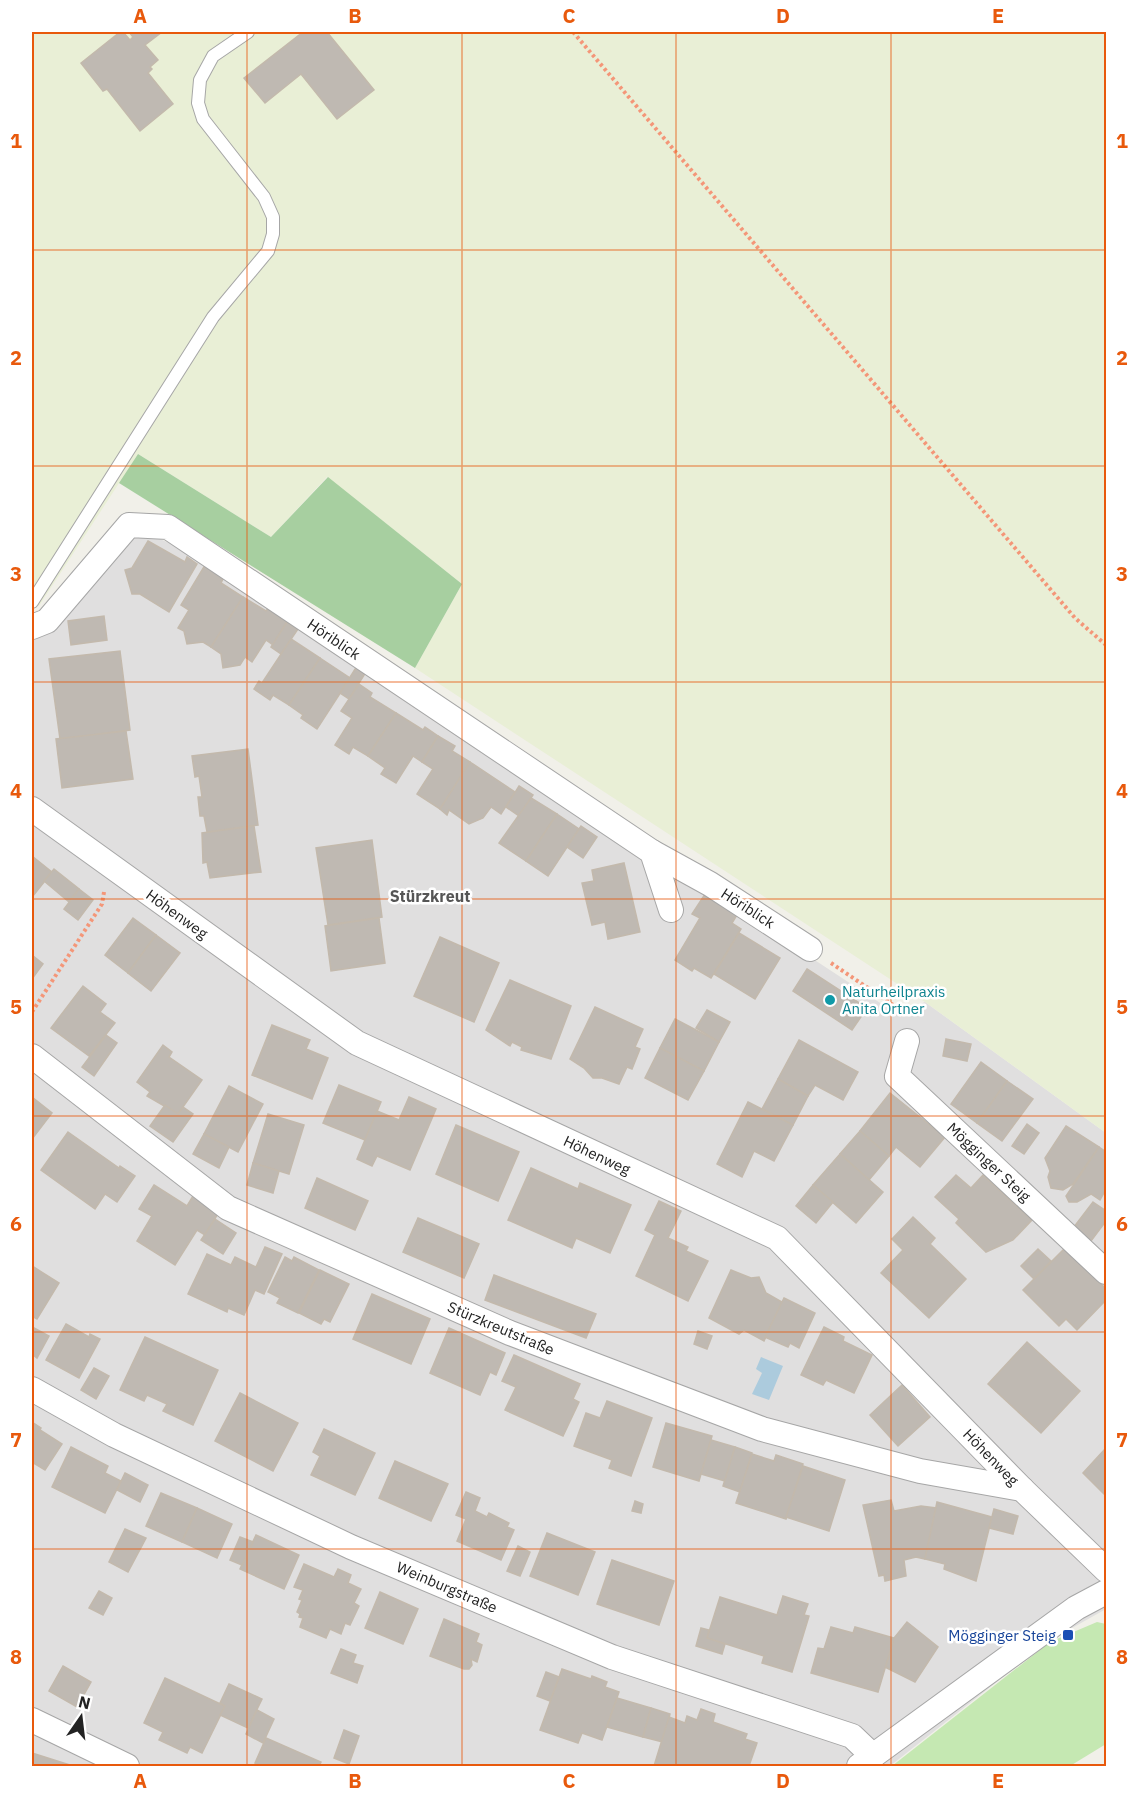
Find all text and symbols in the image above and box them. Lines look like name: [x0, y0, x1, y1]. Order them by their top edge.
text: A: [133, 2, 147, 29]
text: B: [348, 2, 362, 29]
text: C: [562, 2, 576, 29]
text: D: [776, 2, 790, 29]
text: E: [992, 2, 1004, 29]
text: 1: [10, 127, 22, 154]
text: 1: [1116, 127, 1128, 154]
text: 2: [10, 344, 22, 371]
text: 2: [1116, 344, 1128, 371]
text: 3: [10, 560, 22, 587]
text: 3: [1116, 560, 1128, 587]
street label: Höriblick: [304, 614, 364, 664]
text: 4: [10, 777, 22, 804]
text: 4: [1116, 777, 1128, 804]
street label: Höriblick: [718, 884, 779, 932]
street label: Höhenweg: [142, 885, 212, 943]
district label: Stürzkreut: [390, 886, 470, 906]
place label: Naturheilpraxis Anita Ortner: [842, 982, 945, 1018]
text: 5: [10, 993, 22, 1020]
marker: Naturheilpraxis Anita Ortner: [823, 993, 837, 1007]
text: 5: [1116, 993, 1128, 1020]
street label: Mögginger Steig: [943, 1118, 1035, 1206]
street label: Höhenweg: [560, 1131, 634, 1179]
text: 6: [10, 1210, 22, 1237]
text: 6: [1116, 1210, 1128, 1237]
street label: Stürzkreutstraße: [445, 1297, 557, 1359]
street label: Höhenweg: [959, 1425, 1023, 1489]
text: 7: [10, 1426, 22, 1453]
text: 7: [1116, 1426, 1128, 1453]
street label: Weinburgstraße: [394, 1557, 500, 1617]
place label: Mögginger Steig: [948, 1626, 1056, 1645]
marker: Mögginger Steig: [1061, 1628, 1075, 1642]
text: 8: [10, 1643, 22, 1670]
text: 8: [1116, 1643, 1128, 1670]
north arrow: [51, 1687, 111, 1747]
text: N: [77, 1691, 93, 1714]
text: A: [133, 1767, 147, 1794]
text: B: [348, 1767, 362, 1794]
text: C: [562, 1767, 576, 1794]
text: D: [776, 1767, 790, 1794]
text: E: [992, 1767, 1004, 1794]

